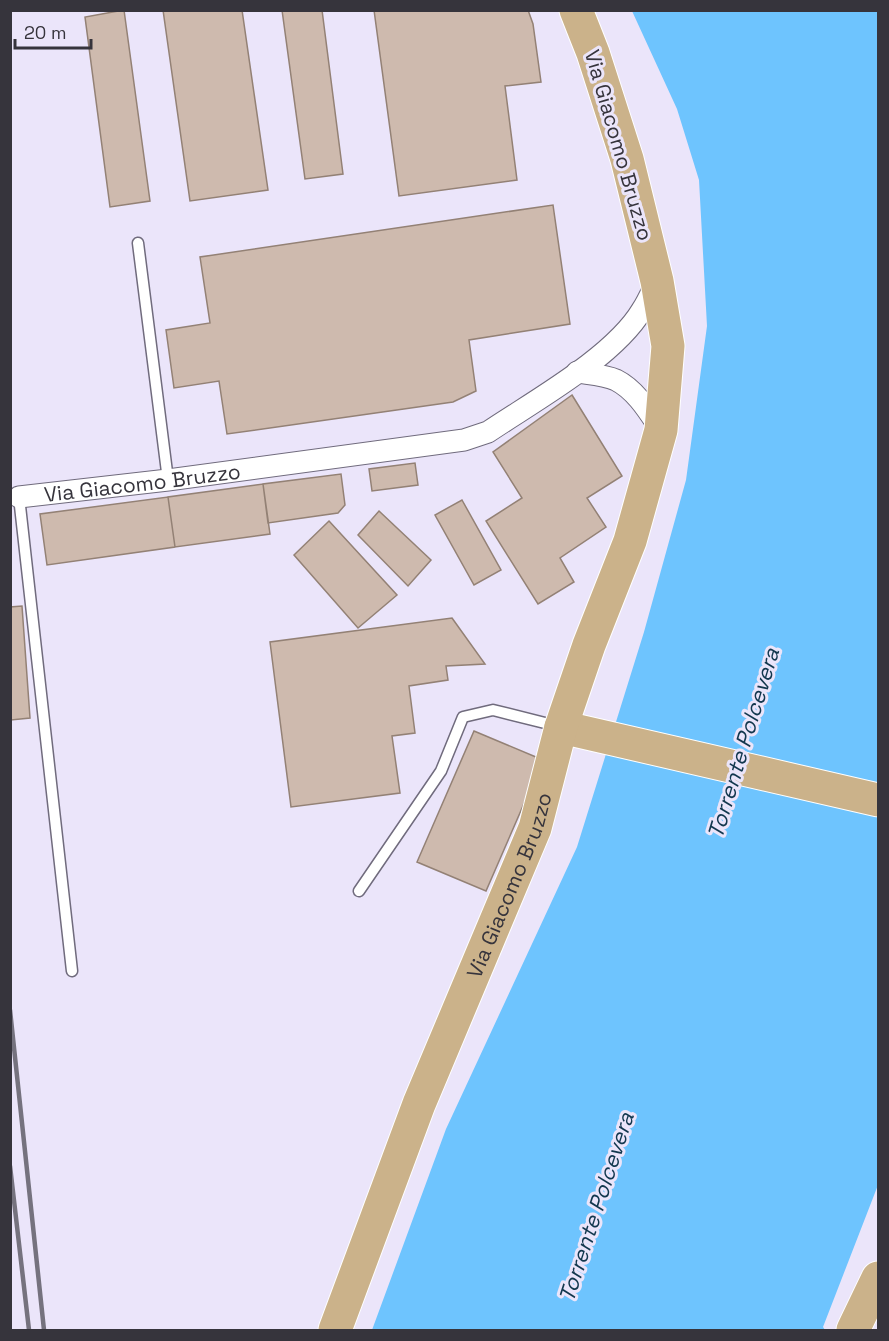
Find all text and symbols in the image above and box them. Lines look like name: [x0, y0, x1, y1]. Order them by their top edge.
scale bar: [15, 12, 92, 50]
text: 20 m: [24, 21, 67, 44]
street label: Via Giacomo Bruzzo: [579, 46, 659, 244]
street label: Via Giacomo Bruzzo: [42, 457, 242, 508]
water label: Torrente Polcevera: [701, 644, 785, 842]
street label: Via Giacomo Bruzzo: [460, 789, 557, 982]
water label: Torrente Polcevera: [552, 1108, 640, 1305]

